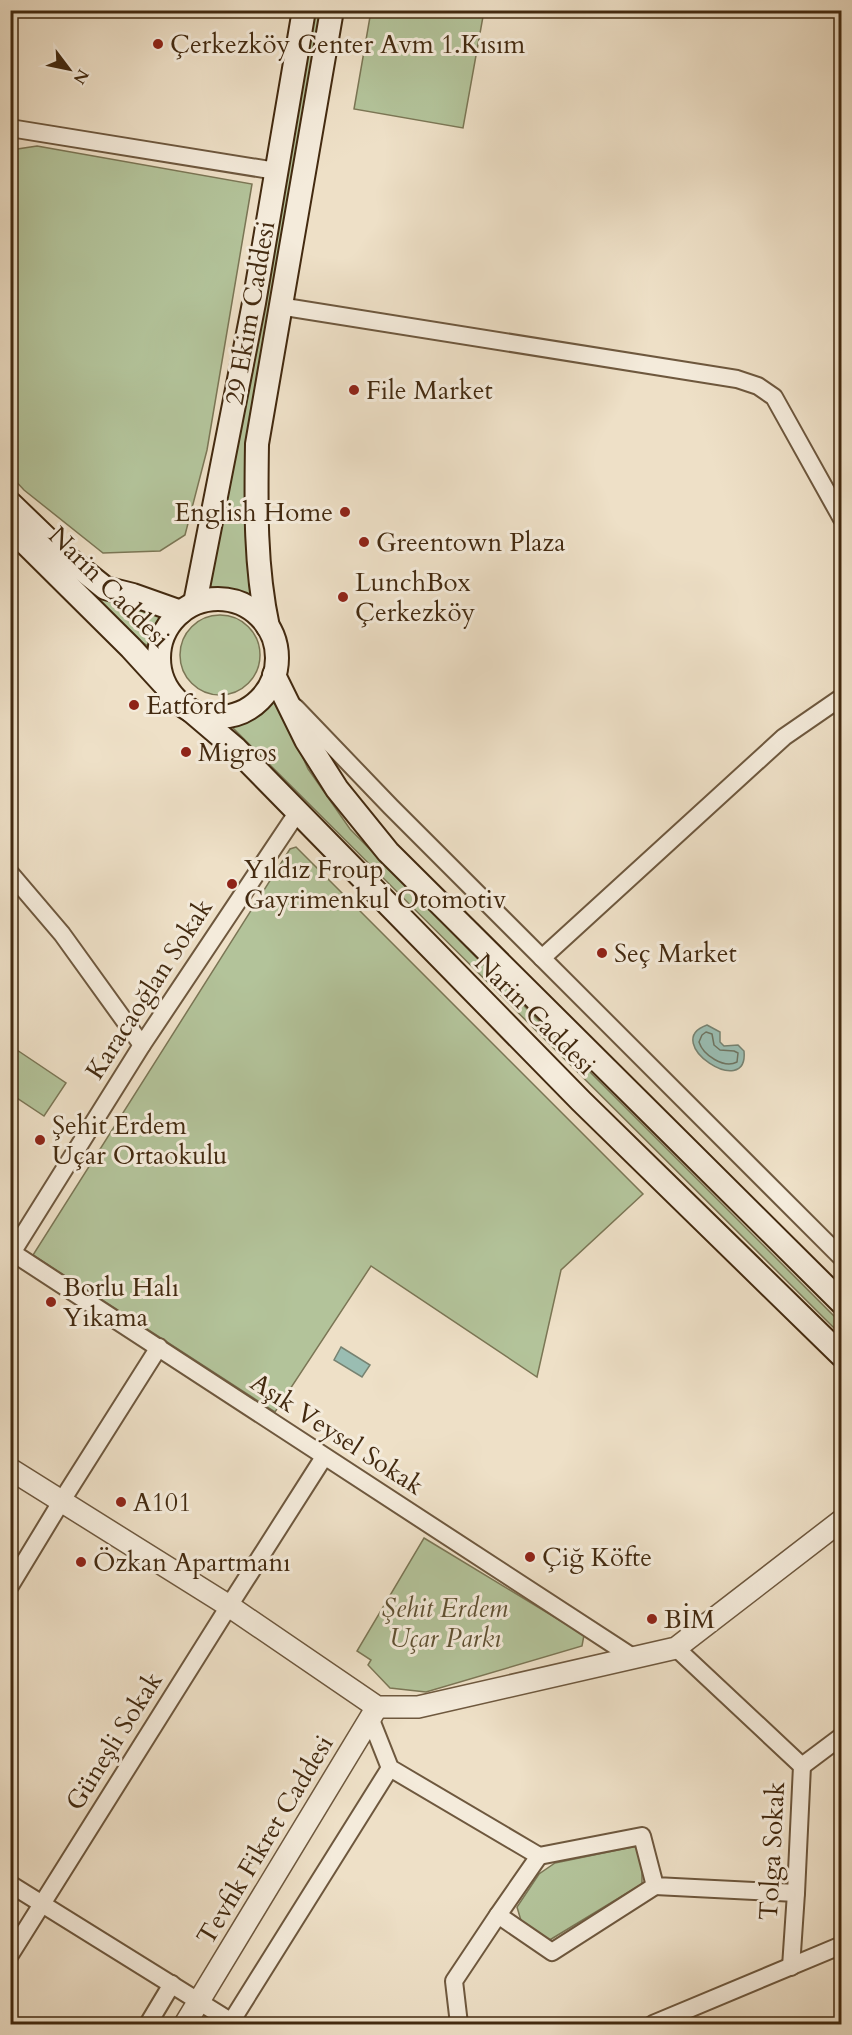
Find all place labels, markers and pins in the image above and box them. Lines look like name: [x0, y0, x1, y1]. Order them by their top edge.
place label: Çerkezköy Center Avm 1.Kısım: [170, 27, 525, 62]
marker: Çerkezköy Center Avm 1.Kısım: [151, 37, 165, 51]
place label: File Market: [366, 373, 493, 408]
marker: File Market: [347, 383, 361, 397]
place label: English Home: [174, 495, 333, 530]
marker: English Home: [338, 505, 352, 519]
place label: Greentown Plaza: [376, 525, 565, 560]
marker: Greentown Plaza: [357, 535, 371, 549]
place label: LunchBox Çerkezköy: [355, 565, 475, 630]
marker: LunchBox Çerkezköy: [336, 590, 350, 604]
place label: Eatford: [146, 688, 227, 723]
marker: Eatford: [127, 698, 141, 712]
place label: Migros: [198, 735, 277, 770]
marker: Migros: [179, 745, 193, 759]
place label: Yıldız Froup Gayrimenkul Otomotiv: [244, 852, 507, 917]
marker: Yıldız Froup Gayrimenkul Otomotiv: [225, 877, 239, 891]
place label: Seç Market: [614, 936, 737, 971]
marker: Seç Market: [595, 946, 609, 960]
place label: Şehit Erdem Uçar Ortaokulu: [52, 1108, 227, 1173]
marker: Şehit Erdem Uçar Ortaokulu: [33, 1133, 47, 1147]
place label: Borlu Halı Yıkama: [63, 1270, 179, 1335]
marker: Borlu Halı Yıkama: [44, 1295, 58, 1309]
place label: A101: [133, 1485, 191, 1520]
marker: A101: [114, 1495, 128, 1509]
place label: Çiğ Köfte: [542, 1540, 652, 1575]
place label: Özkan Apartmanı: [93, 1545, 291, 1580]
marker: Çiğ Köfte: [523, 1550, 537, 1564]
marker: Özkan Apartmanı: [74, 1555, 88, 1569]
place label: BİM: [664, 1602, 715, 1637]
marker: BİM: [645, 1612, 659, 1626]

